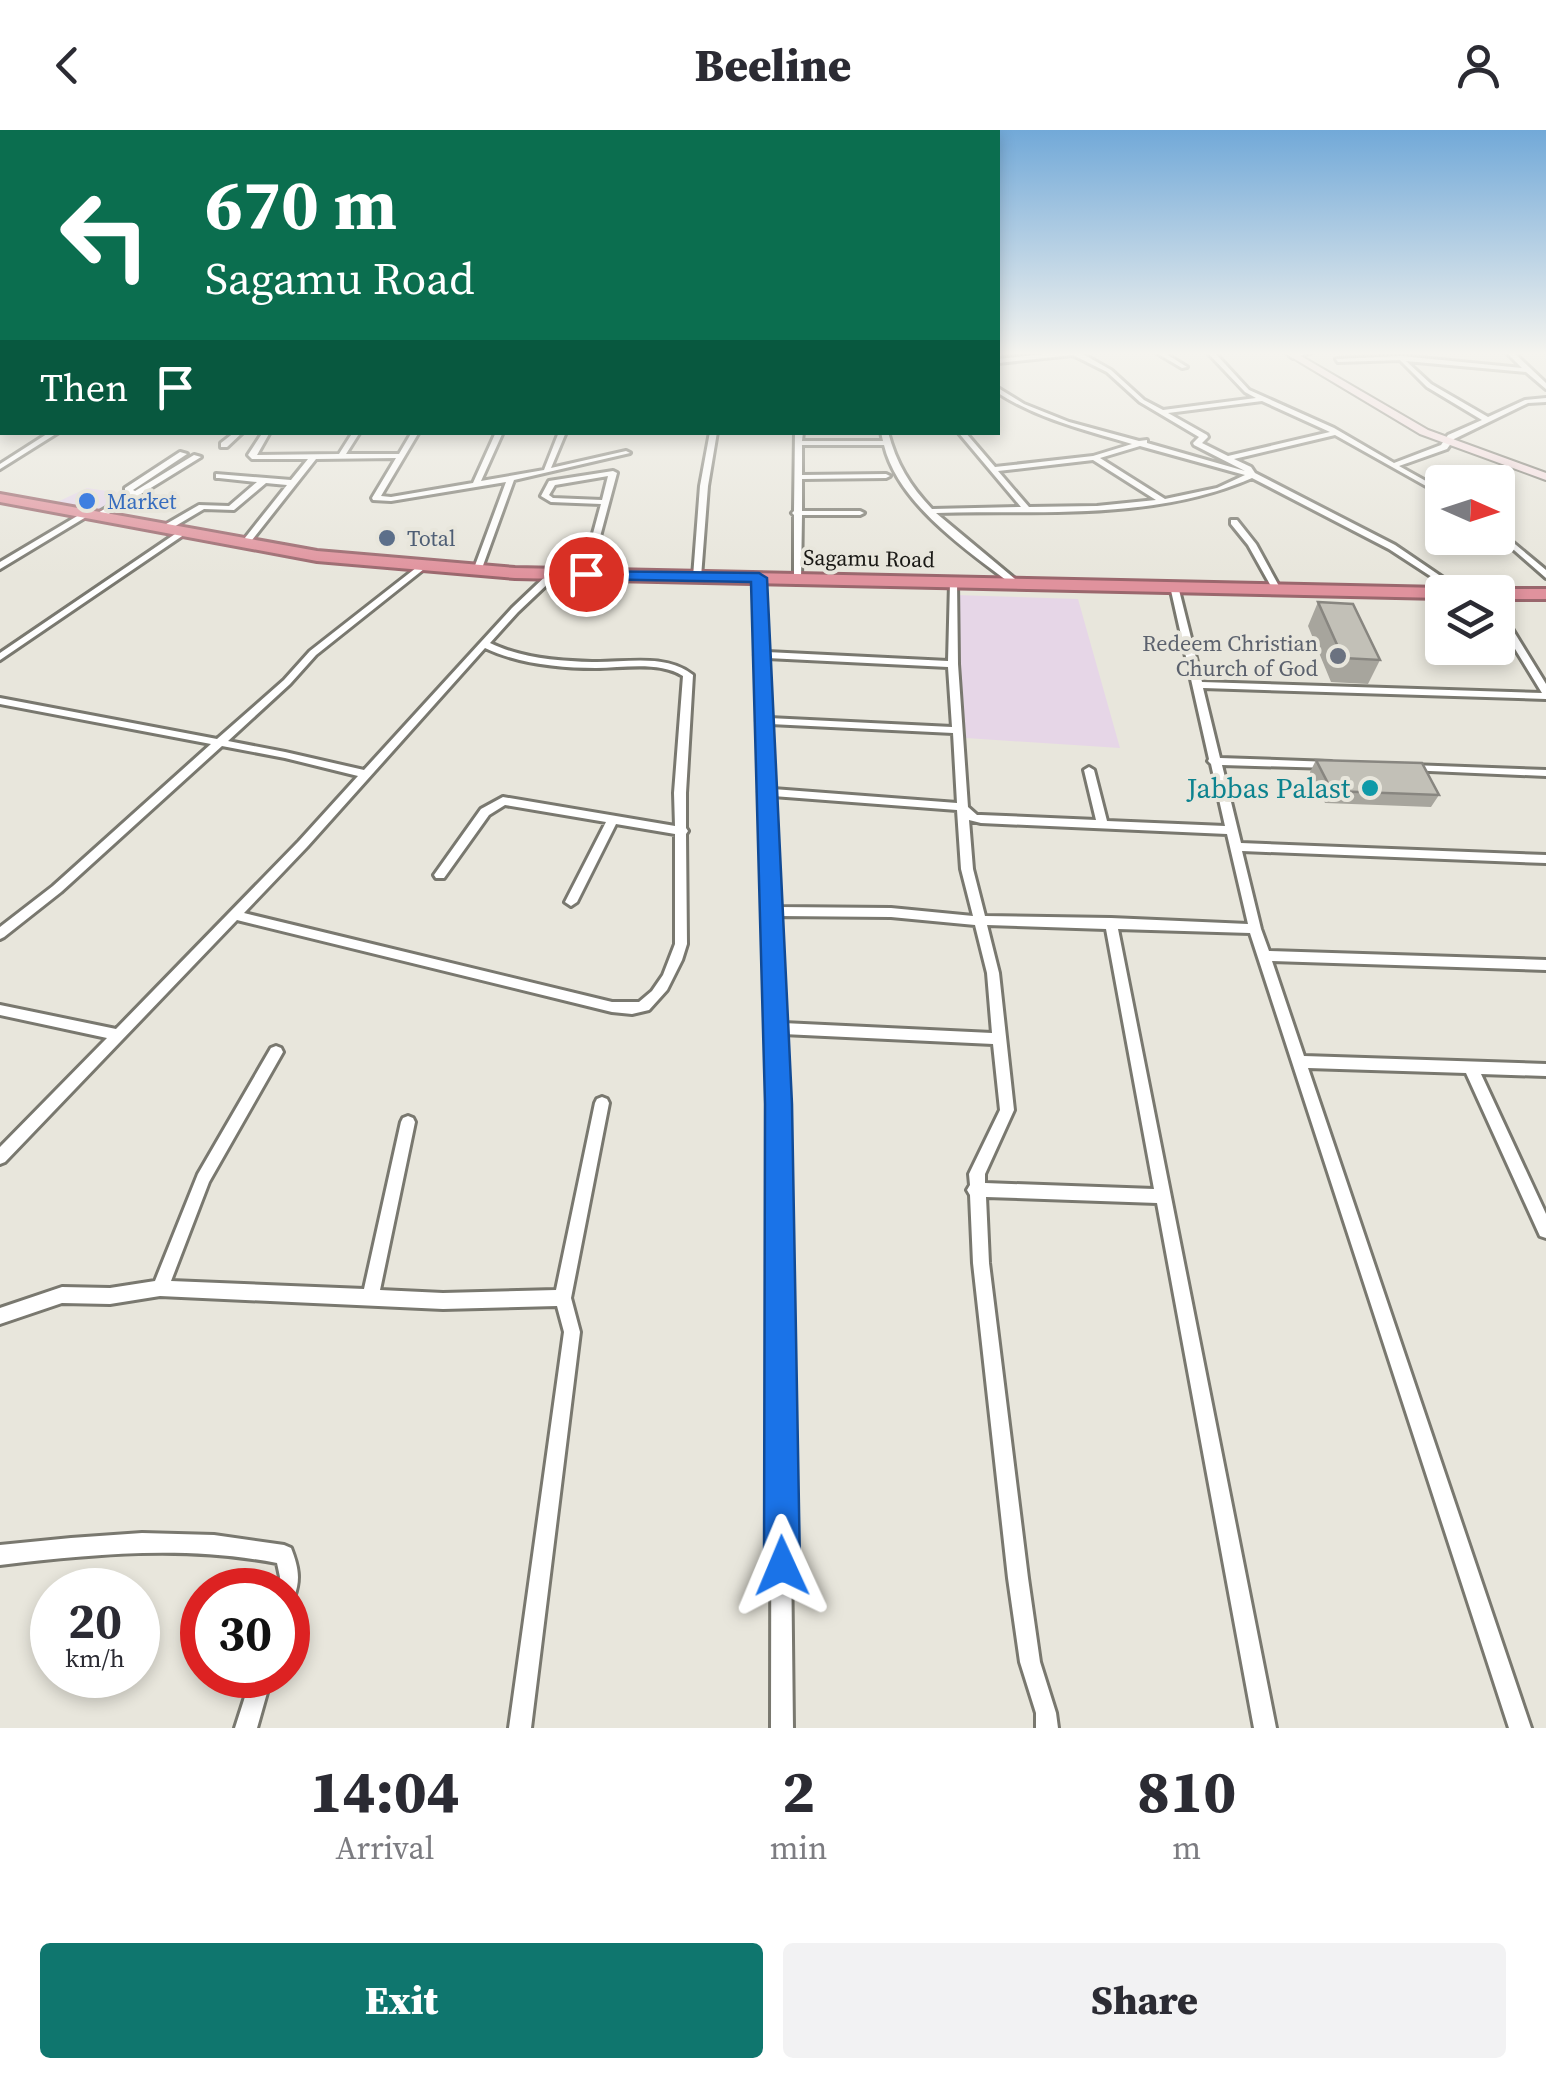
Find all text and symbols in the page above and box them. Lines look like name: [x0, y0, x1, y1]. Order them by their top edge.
text: Beeline: [695, 34, 851, 96]
icon: back: [40, 38, 95, 93]
icon: person: [1451, 38, 1506, 93]
text: 670 m: [205, 156, 397, 252]
icon: left: [40, 170, 170, 300]
text: Sagamu Road: [205, 247, 475, 309]
icon: arrive: [148, 360, 203, 415]
text: Then: [40, 362, 128, 414]
north arrow: [1425, 465, 1515, 555]
map controls: [1425, 465, 1515, 665]
place label: Market: [107, 486, 177, 516]
marker: Market: [76, 490, 98, 512]
place label: Total: [407, 523, 456, 553]
marker: Total: [376, 527, 398, 549]
pin: [544, 532, 629, 617]
street label: Sagamu Road: [803, 542, 936, 574]
icon: arrive: [559, 547, 614, 602]
button: layers: [1425, 575, 1515, 665]
place label: Redeem Christian Church of God: [1142, 628, 1319, 683]
marker: Redeem Christian Church of God: [1327, 645, 1349, 667]
place label: Jabbas Palast: [1186, 769, 1351, 807]
marker: Jabbas Palast: [1359, 777, 1381, 799]
position arrow: [730, 1514, 834, 1618]
speed limit sign: 30: [180, 1568, 310, 1698]
text: 20: [68, 1586, 122, 1655]
text: km/h: [65, 1641, 125, 1675]
text: 14:04: [310, 1750, 460, 1832]
text: 2: [782, 1750, 815, 1832]
text: 810: [1137, 1750, 1236, 1832]
text: Arrival: [335, 1826, 434, 1870]
text: min: [770, 1826, 827, 1870]
text: m: [1172, 1826, 1201, 1870]
button: Exit: [40, 1943, 763, 2058]
button: Share: [783, 1943, 1506, 2058]

